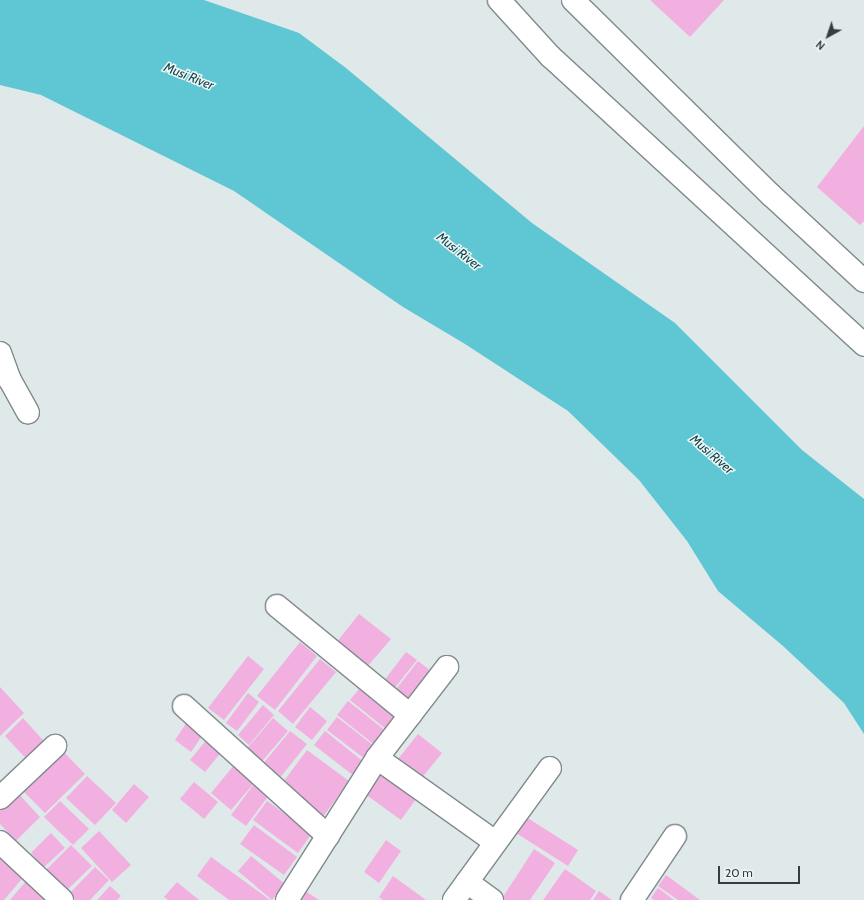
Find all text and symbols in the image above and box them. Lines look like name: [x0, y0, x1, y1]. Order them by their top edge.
north arrow: [808, 16, 848, 56]
text: N: [813, 37, 828, 53]
water label: Musi River: [162, 59, 216, 93]
water label: Musi River: [434, 229, 484, 273]
water label: Musi River: [687, 431, 737, 477]
scale bar: [720, 858, 802, 884]
text: 20 m: [725, 865, 753, 880]

